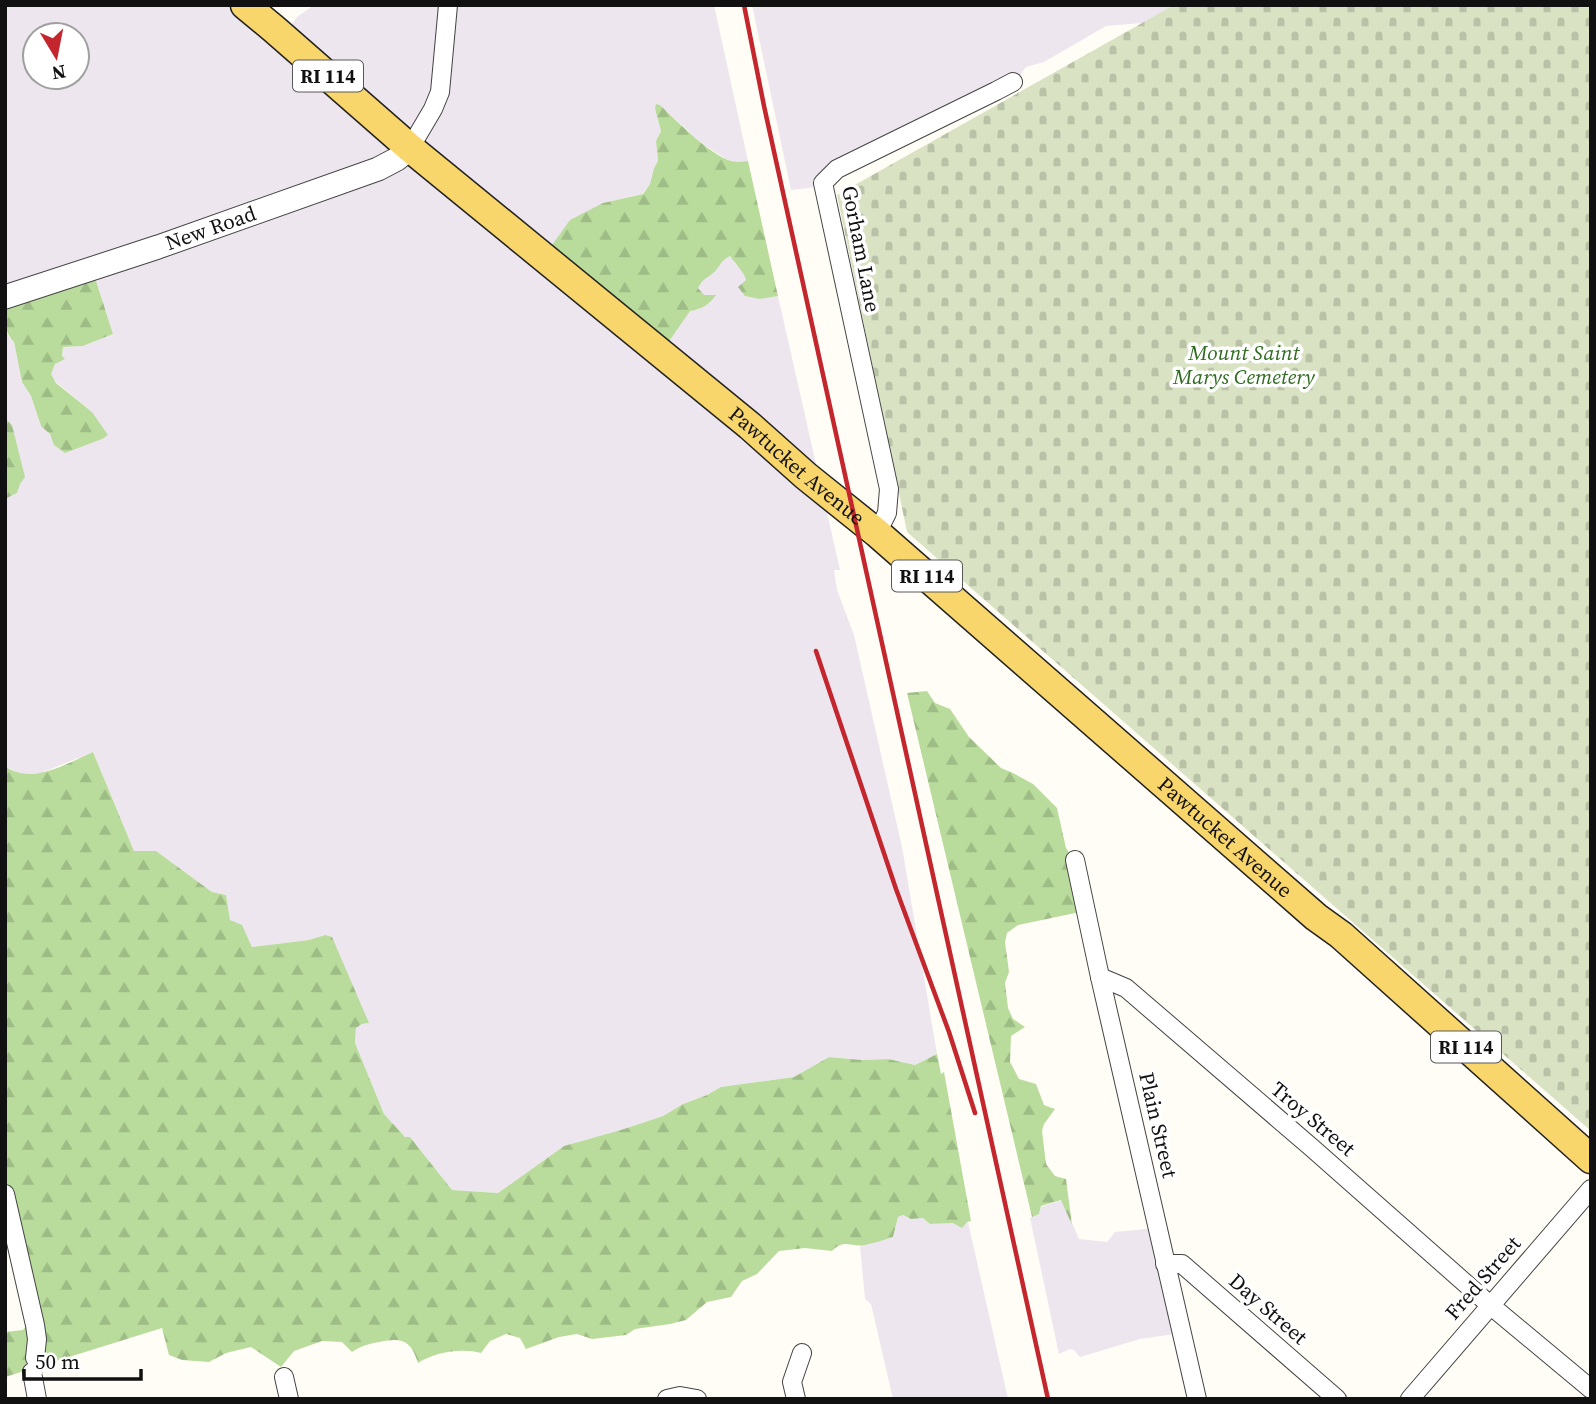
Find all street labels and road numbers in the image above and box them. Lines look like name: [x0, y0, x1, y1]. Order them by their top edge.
road number: RI 114: [293, 60, 363, 92]
street label: Gorham Lane: [835, 183, 888, 315]
street label: New Road: [161, 198, 260, 257]
street label: Pawtucket Avenue: [723, 399, 871, 532]
road number: RI 114: [892, 561, 962, 592]
street label: Pawtucket Avenue: [1152, 770, 1299, 904]
road number: RI 114: [1431, 1032, 1501, 1063]
street label: Plain Street: [1132, 1069, 1185, 1181]
street label: Troy Street: [1265, 1075, 1362, 1163]
street label: Fred Street: [1438, 1229, 1527, 1326]
street label: Day Street: [1223, 1266, 1314, 1351]

